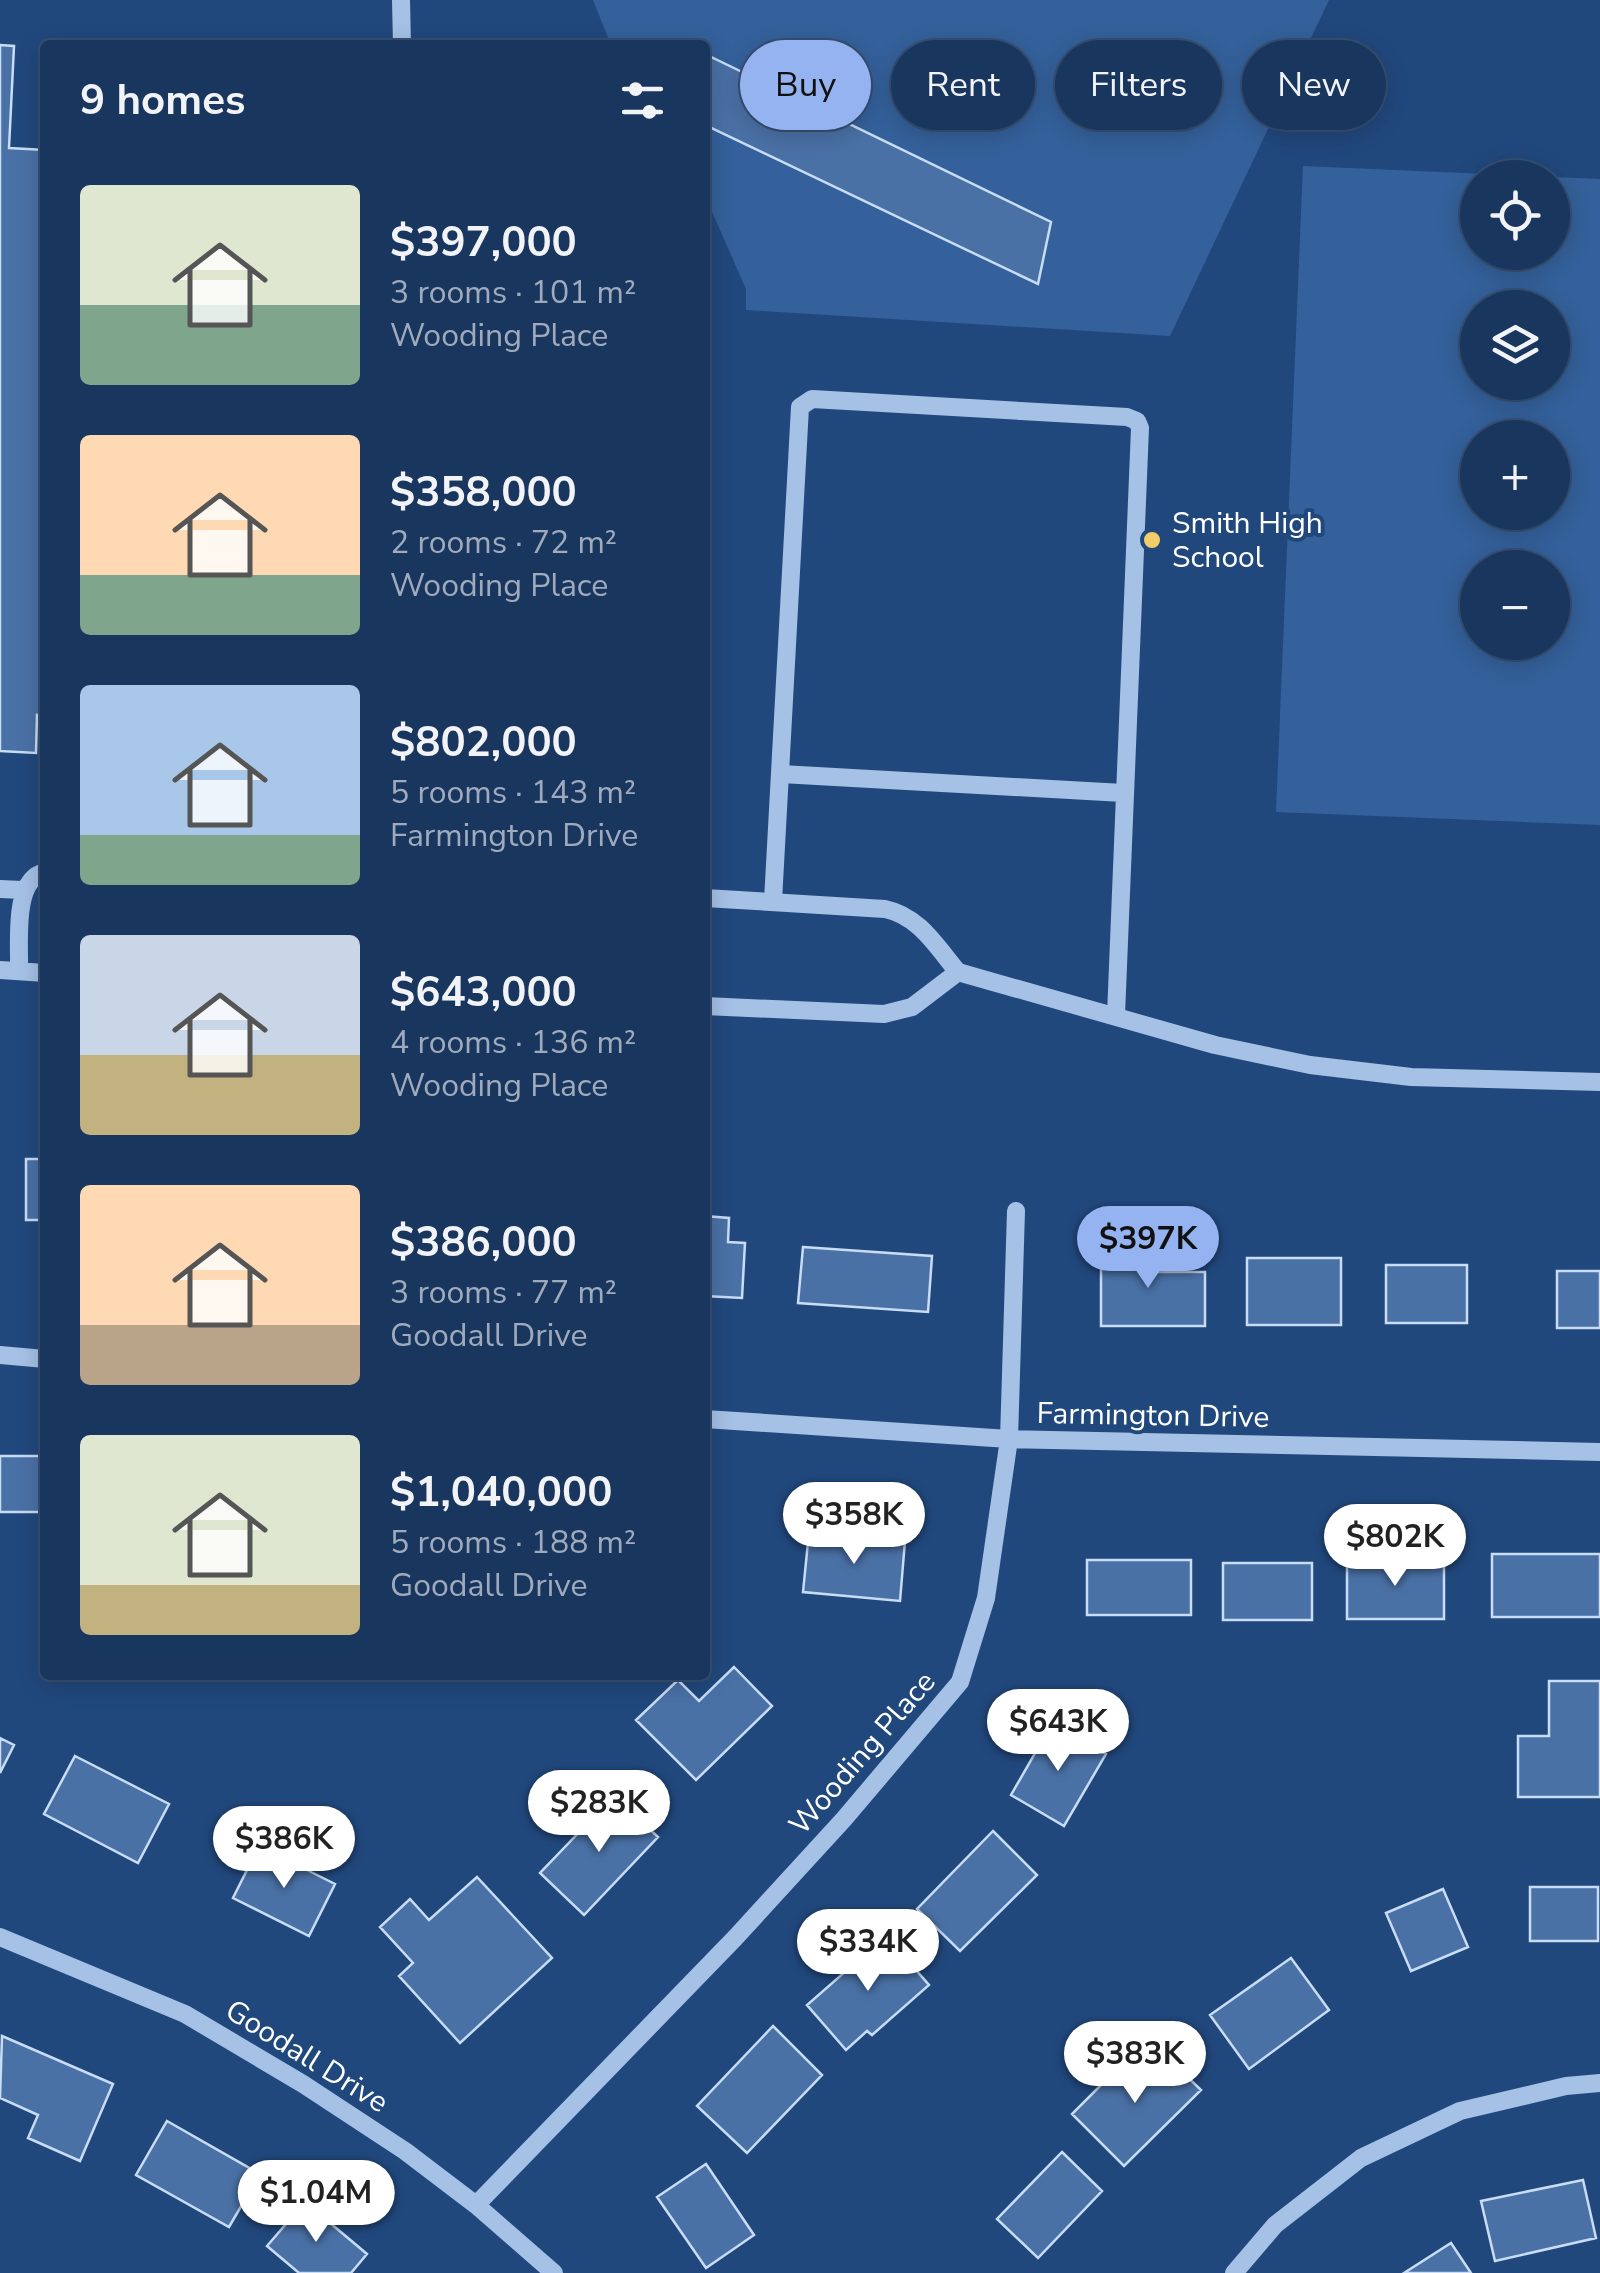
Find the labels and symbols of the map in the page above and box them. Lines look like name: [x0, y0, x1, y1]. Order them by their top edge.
place label: Smith High School: [1172, 503, 1323, 578]
marker: Smith High School: [1141, 529, 1163, 551]
pin: $397K: [1078, 1206, 1218, 1291]
street label: Farmington Drive: [1036, 1393, 1270, 1438]
pin: $358K: [784, 1482, 924, 1567]
pin: $802K: [1325, 1504, 1465, 1589]
street label: Wooding Place: [780, 1663, 945, 1844]
pin: $643K: [988, 1689, 1128, 1774]
pin: $283K: [529, 1770, 669, 1855]
pin: $386K: [214, 1806, 354, 1891]
pin: $334K: [798, 1909, 938, 1994]
street label: Goodall Drive: [217, 1990, 396, 2123]
pin: $383K: [1065, 2021, 1205, 2106]
pin: $1.04M: [235, 2160, 397, 2245]

